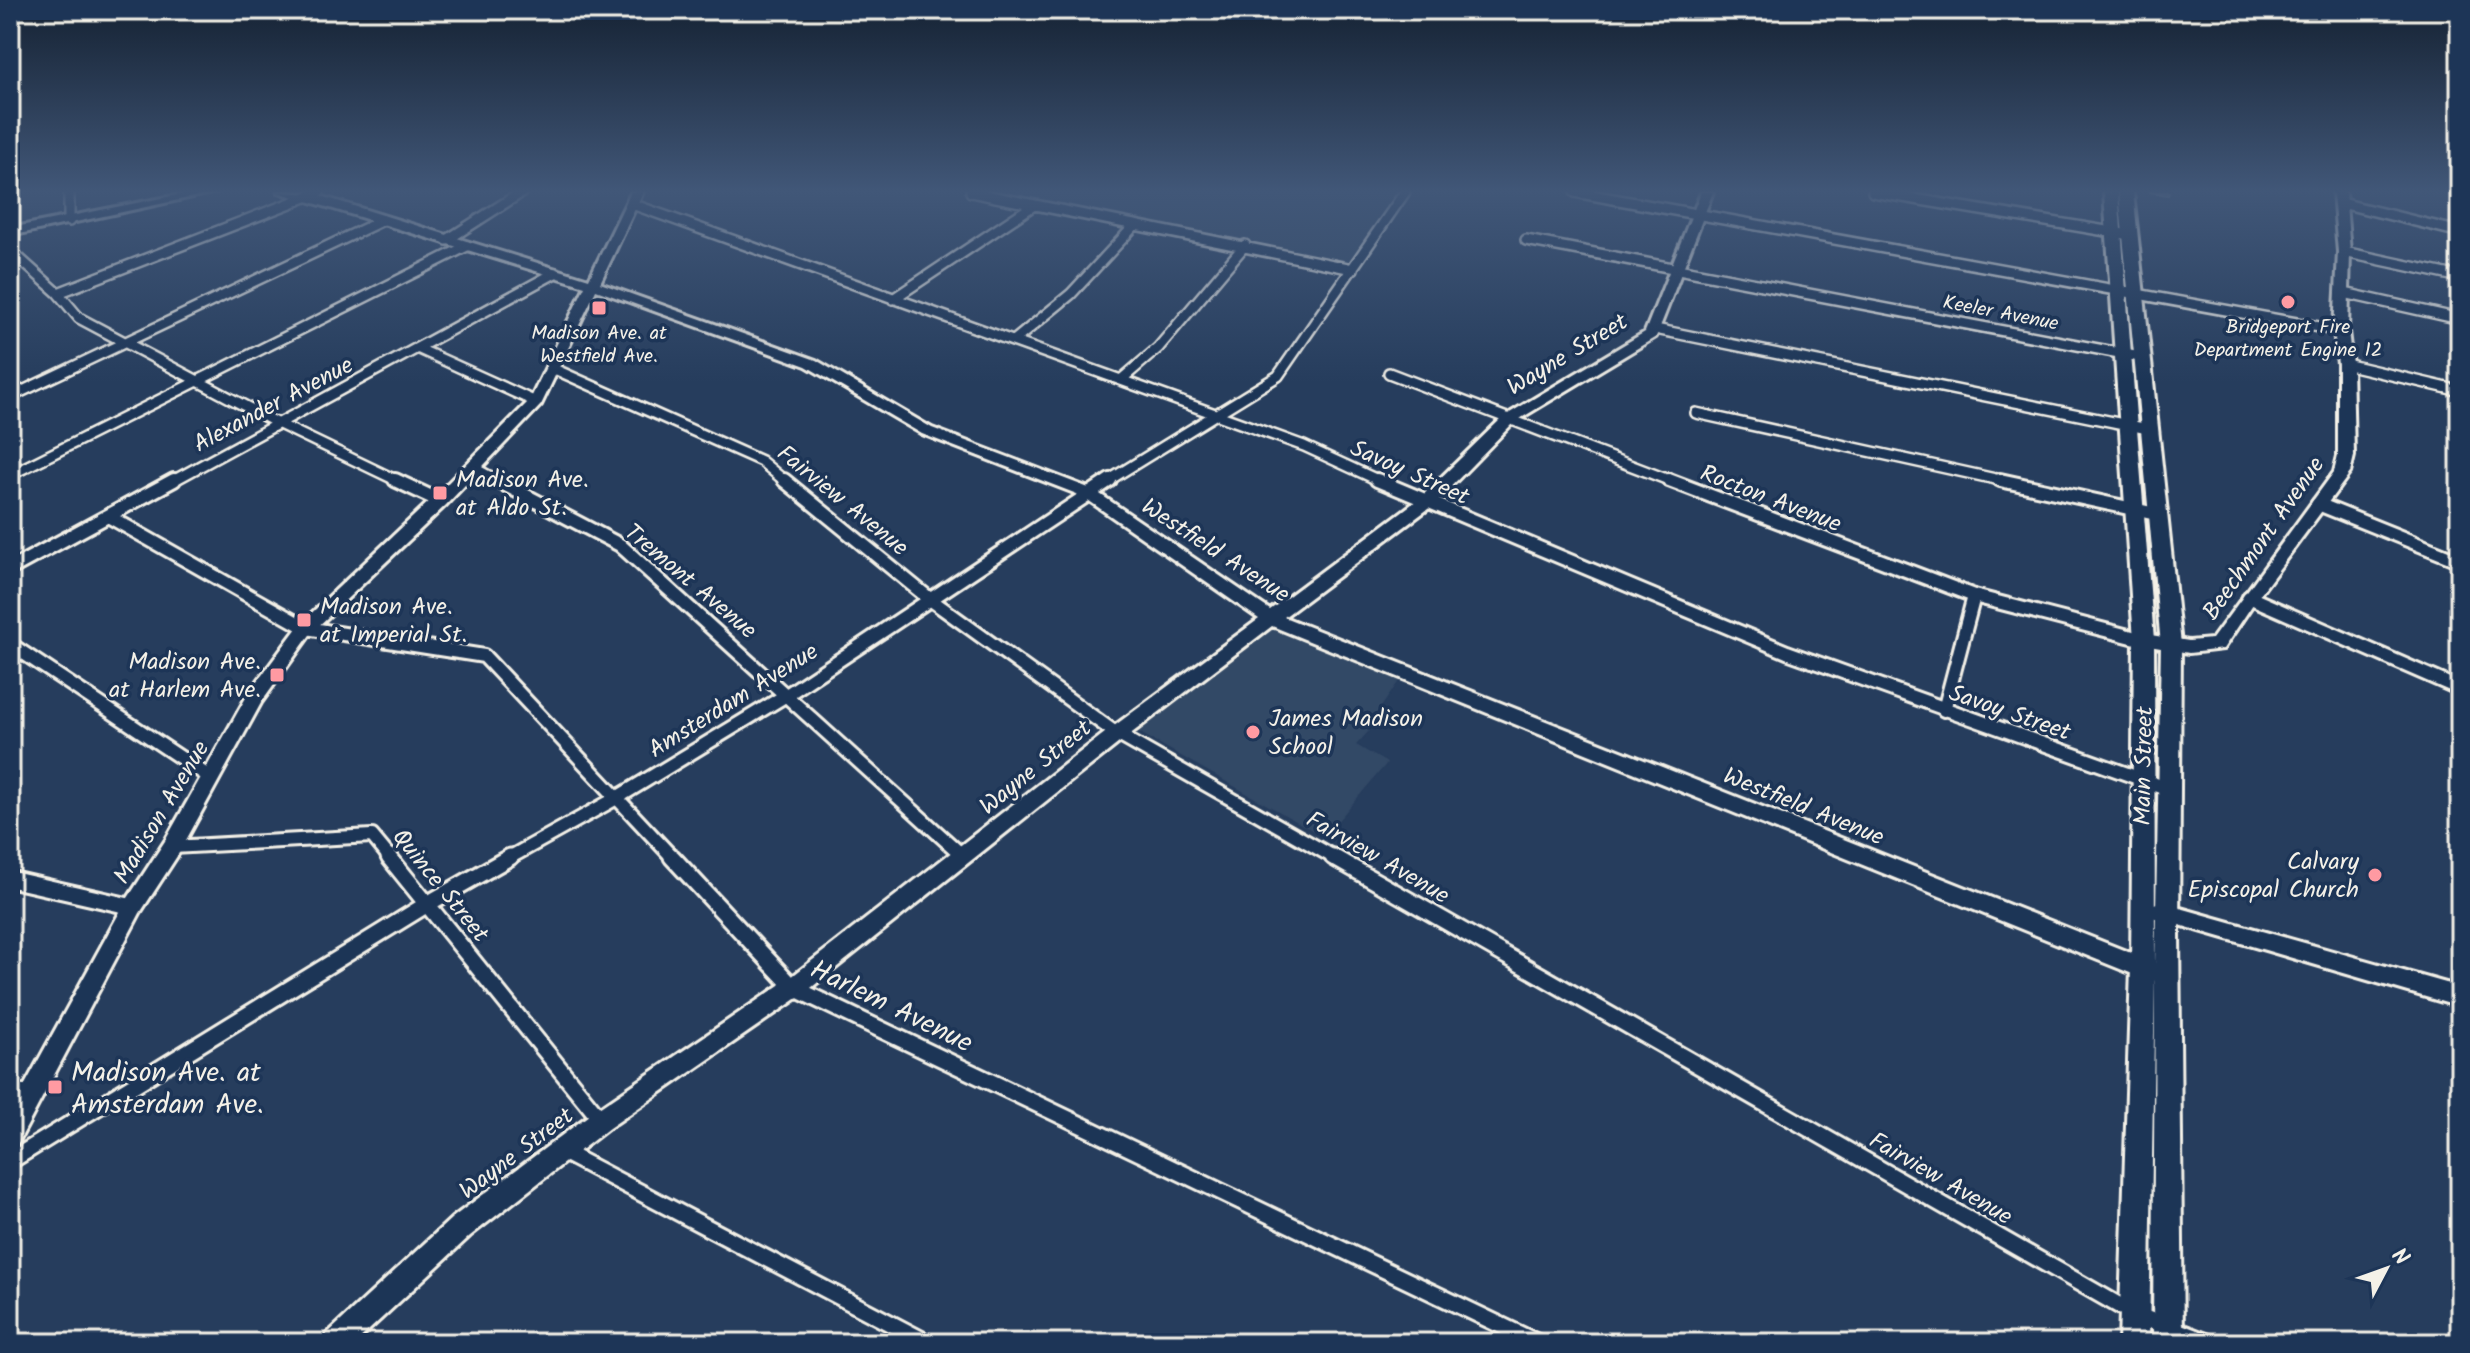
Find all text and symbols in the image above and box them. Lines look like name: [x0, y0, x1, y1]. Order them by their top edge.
street label: Keeler Avenue: [1940, 287, 2061, 341]
marker: Bridgeport Fire Department Engine 12: [2279, 293, 2297, 311]
marker: Madison Ave. at Westfield Ave.: [590, 299, 608, 317]
street label: Wayne Street: [1500, 303, 1636, 407]
place label: Bridgeport Fire Department Engine 12: [2194, 312, 2382, 367]
place label: Madison Ave. at Westfield Ave.: [531, 318, 667, 373]
street label: Alexander Avenue: [187, 347, 361, 464]
street label: Savoy Street: [1344, 430, 1476, 517]
street label: Fairview Avenue: [767, 435, 917, 567]
street label: Beechmont Avenue: [2193, 449, 2336, 629]
street label: Rocton Avenue: [1694, 455, 1847, 544]
place label: Madison Ave. at Aldo St.: [456, 461, 589, 528]
marker: Madison Ave. at Aldo St.: [431, 484, 449, 502]
street label: Westfield Avenue: [1133, 488, 1298, 614]
street label: Tremont Avenue: [615, 515, 766, 650]
place label: Madison Ave. at Imperial St.: [320, 588, 467, 655]
marker: Madison Ave. at Imperial St.: [295, 611, 313, 629]
street label: Amsterdam Avenue: [641, 633, 827, 769]
place label: Madison Ave. at Harlem Ave.: [109, 643, 261, 710]
marker: Madison Ave. at Harlem Ave.: [268, 666, 286, 684]
street label: Savoy Street: [1943, 674, 2076, 753]
place label: James Madison School: [1269, 700, 1423, 767]
street label: Main Street: [2124, 705, 2165, 826]
street label: Wayne Street: [971, 710, 1101, 826]
marker: James Madison School: [1244, 723, 1262, 741]
street label: Madison Avenue: [104, 733, 221, 892]
street label: Westfield Avenue: [1717, 757, 1890, 858]
street label: Fairview Avenue: [1298, 801, 1457, 915]
street label: Quince Street: [381, 820, 499, 952]
place label: Calvary Episcopal Church: [2187, 843, 2360, 910]
marker: Calvary Episcopal Church: [2366, 866, 2384, 884]
street label: Harlem Avenue: [802, 948, 980, 1066]
place label: Madison Ave. at Amsterdam Ave.: [71, 1051, 264, 1128]
marker: Madison Ave. at Amsterdam Ave.: [46, 1078, 64, 1096]
street label: Wayne Street: [451, 1097, 583, 1211]
street label: Fairview Avenue: [1861, 1122, 2020, 1236]
north arrow: [2346, 1229, 2426, 1309]
text: N: [2381, 1241, 2417, 1274]

